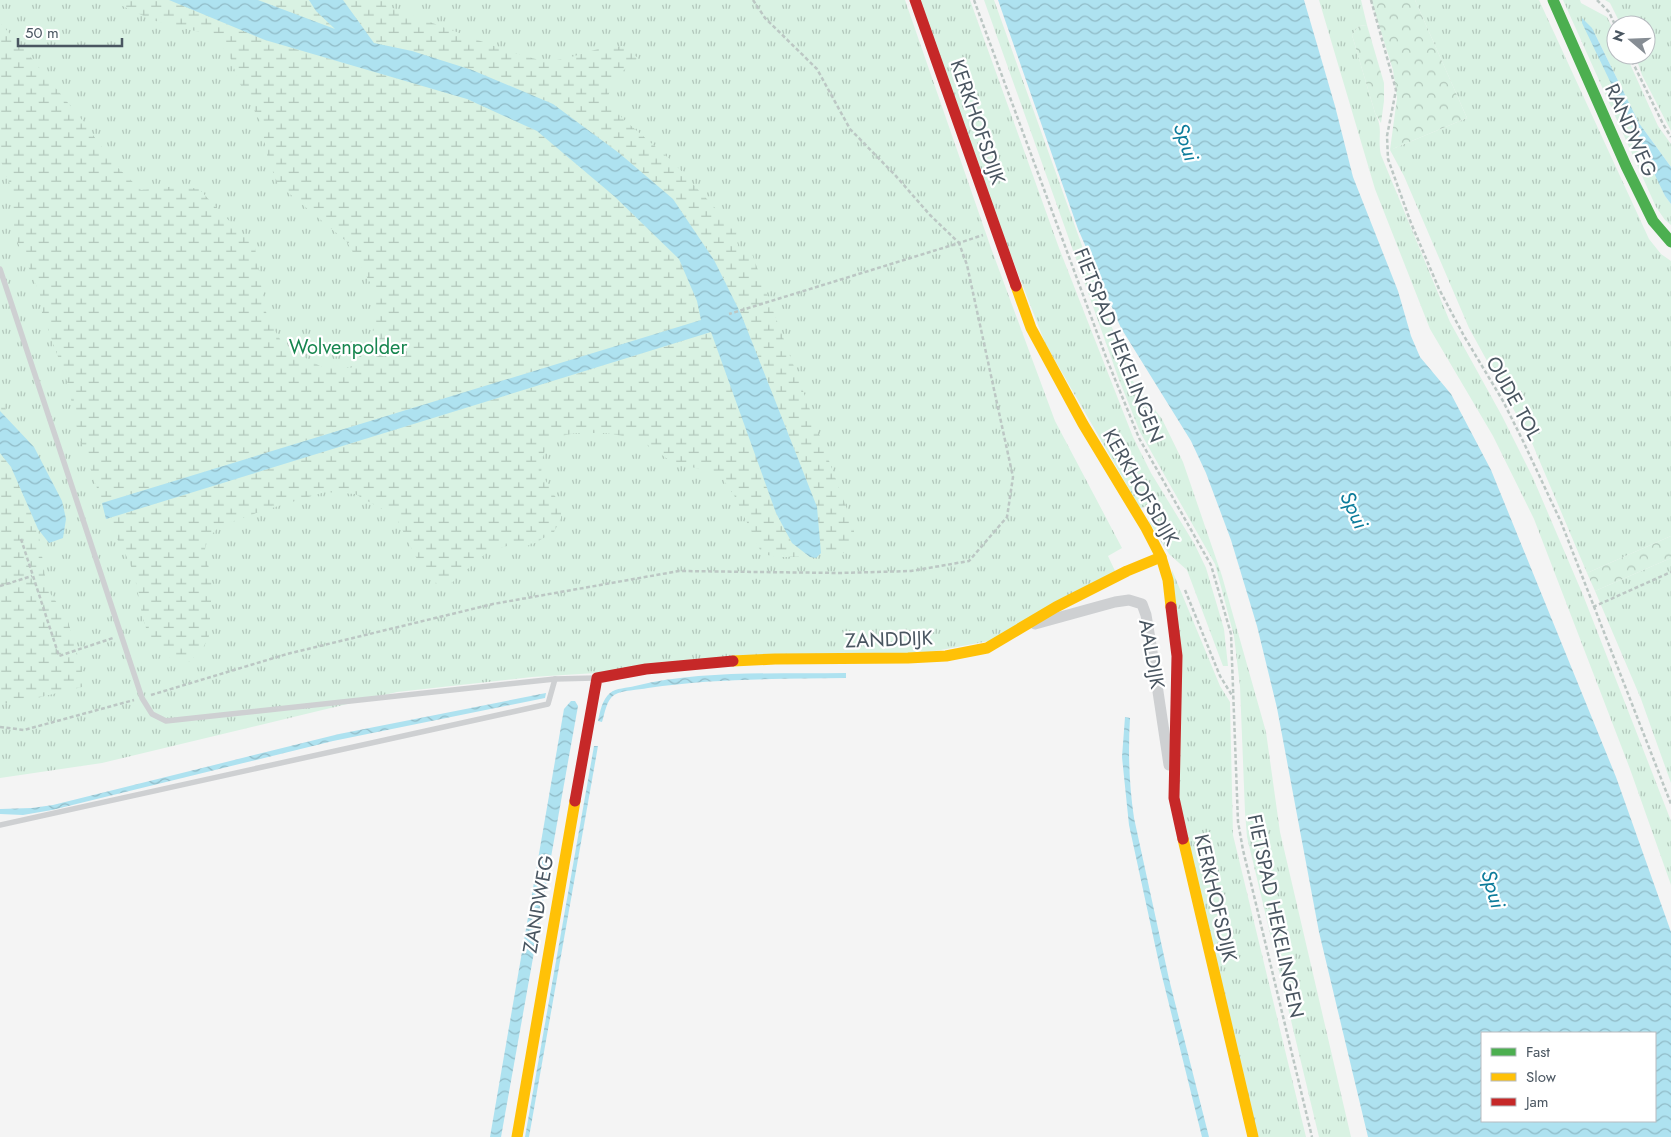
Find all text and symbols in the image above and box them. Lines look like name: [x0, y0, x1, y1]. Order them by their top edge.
scale bar: [18, 15, 121, 47]
north arrow: [1606, 15, 1656, 65]
text: 50 m: [25, 22, 59, 44]
text: N: [1607, 27, 1630, 44]
street label: KERKHOFSDIJK: [943, 56, 1013, 189]
street label: RANDWEG: [1597, 79, 1664, 181]
water label: Spui: [1166, 119, 1206, 166]
street label: FIETSPAD HEKELINGEN: [1066, 244, 1171, 447]
park label: Wolvenpolder: [289, 333, 407, 362]
street label: OUDE TOL: [1479, 351, 1549, 446]
street label: KERKHOFSDIJK: [1095, 424, 1186, 552]
water label: Spui: [1332, 486, 1376, 535]
street label: AALDIJK: [1131, 617, 1172, 692]
street label: ZANDDIJK: [845, 623, 934, 656]
street label: FIETSPAD HEKELINGEN: [1240, 812, 1311, 1021]
street label: KERKHOFSDIJK: [1187, 831, 1244, 966]
street label: ZANDWEG: [516, 853, 561, 955]
water label: Spui: [1473, 866, 1513, 912]
legend: [1481, 1032, 1656, 1122]
text: Fast: [1526, 1041, 1550, 1063]
text: Slow: [1526, 1066, 1557, 1088]
text: Jam: [1524, 1091, 1549, 1113]

